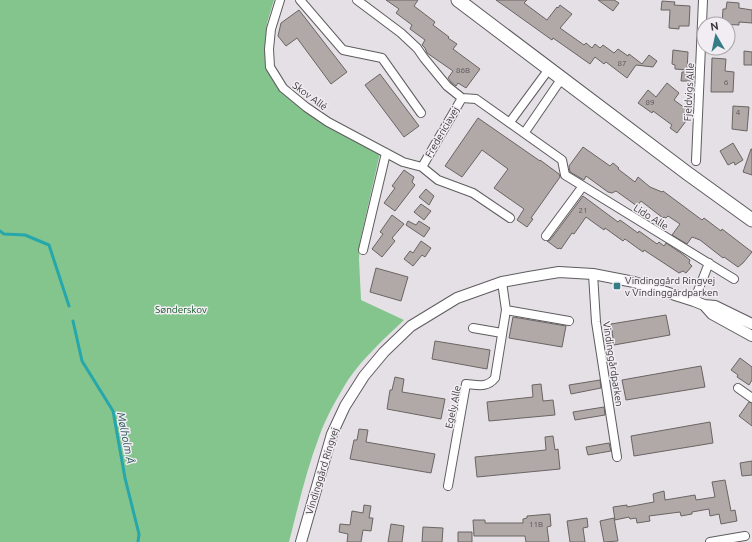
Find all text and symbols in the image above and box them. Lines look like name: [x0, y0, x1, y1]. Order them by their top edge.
north arrow: [696, 16, 736, 56]
text: N: [709, 20, 719, 33]
house number: 87: [617, 59, 627, 68]
street label: Fjeldvigs Alle: [682, 62, 696, 122]
house number: 86B: [456, 66, 470, 75]
house number: 6: [724, 78, 729, 87]
street label: Skov Allé: [291, 79, 329, 113]
house number: 89: [645, 98, 655, 107]
street label: Fredericiavej: [423, 105, 461, 159]
house number: 4: [736, 108, 741, 117]
street label: Lido Alle: [632, 202, 670, 232]
house number: 21: [578, 206, 588, 215]
place label: Vindinggård Ringvej v Vindinggårdparken: [625, 275, 718, 298]
marker: Vindinggård Ringvej v Vindinggårdparken: [612, 281, 622, 291]
park label: Sønderskov: [155, 304, 207, 315]
street label: Vindinggårdparken: [601, 321, 625, 407]
street label: Egely Alle: [443, 384, 463, 430]
water label: Mølholm Å: [115, 411, 137, 465]
street label: Vindinggård Ringvej: [304, 426, 340, 516]
house number: 11B: [529, 520, 543, 529]

